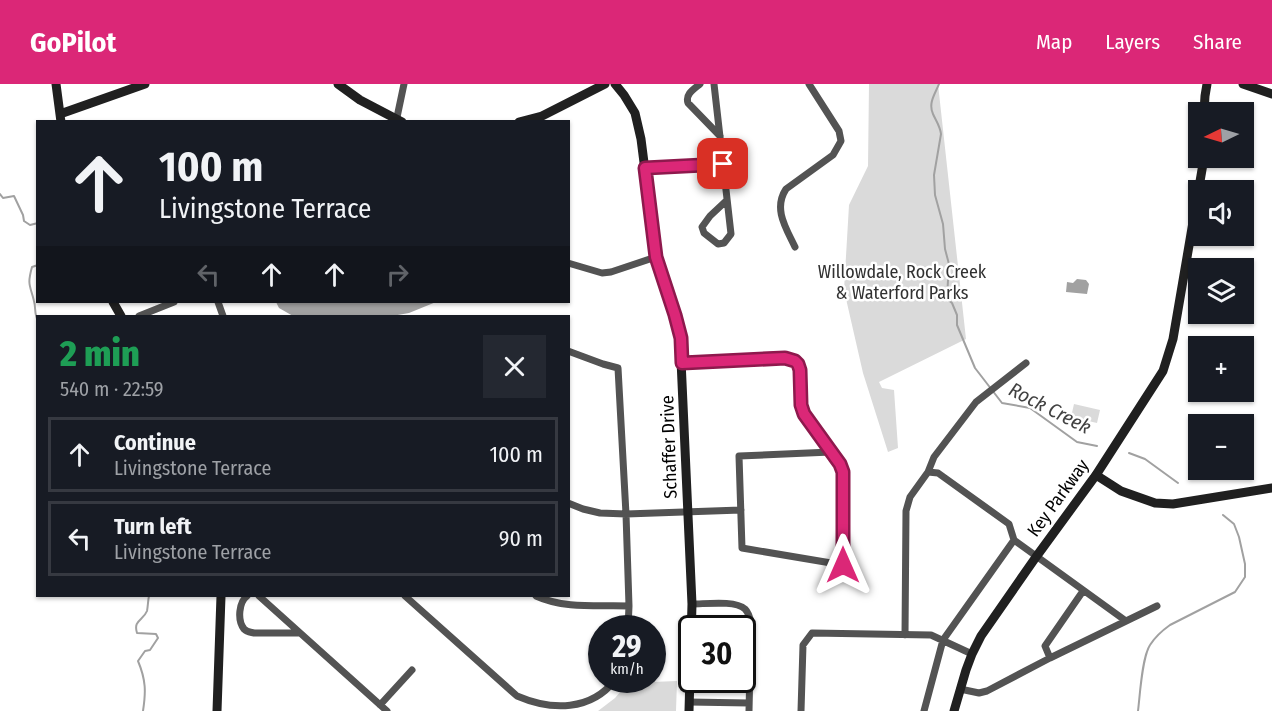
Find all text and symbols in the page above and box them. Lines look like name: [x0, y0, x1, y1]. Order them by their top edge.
text: GoPilot: [30, 26, 116, 59]
text: Map: [1036, 29, 1072, 55]
text: Layers: [1105, 29, 1160, 55]
text: Share: [1193, 29, 1242, 55]
north arrow: [1188, 102, 1254, 168]
map controls: [1188, 102, 1254, 480]
pin: [697, 138, 748, 189]
text: 100 m: [159, 142, 263, 192]
icon: ahead: [60, 144, 138, 222]
icon: arrive: [706, 147, 739, 180]
button: sound: [1188, 180, 1254, 246]
text: Livingstone Terrace: [159, 193, 371, 225]
icon: left: [192, 258, 225, 291]
icon: ahead: [255, 258, 288, 291]
icon: ahead: [318, 258, 351, 291]
icon: right: [381, 258, 414, 291]
button: layers: [1188, 258, 1254, 324]
park label: Willowdale, Rock Creek & Waterford Parks: [818, 261, 987, 304]
text: 2 min: [60, 332, 140, 376]
button: close: [483, 335, 546, 398]
button: +: [1188, 336, 1254, 402]
text: 540 m · 22:59: [60, 377, 164, 401]
water label: Rock Creek: [1005, 377, 1095, 439]
street label: Schaffer Drive: [656, 395, 682, 499]
button: −: [1188, 414, 1254, 480]
text: Continue: [114, 429, 196, 456]
icon: ahead: [63, 438, 96, 471]
text: 100 m: [489, 441, 543, 468]
street label: Key Parkway: [1023, 455, 1093, 541]
text: Livingstone Terrace: [114, 456, 271, 480]
text: Turn left: [114, 513, 192, 540]
icon: left: [63, 522, 96, 555]
text: 90 m: [499, 525, 543, 552]
position arrow: [811, 533, 875, 597]
text: Livingstone Terrace: [114, 540, 271, 564]
speed limit sign: 30: [678, 615, 756, 693]
text: 29: [612, 629, 642, 665]
text: km/h: [610, 660, 644, 678]

